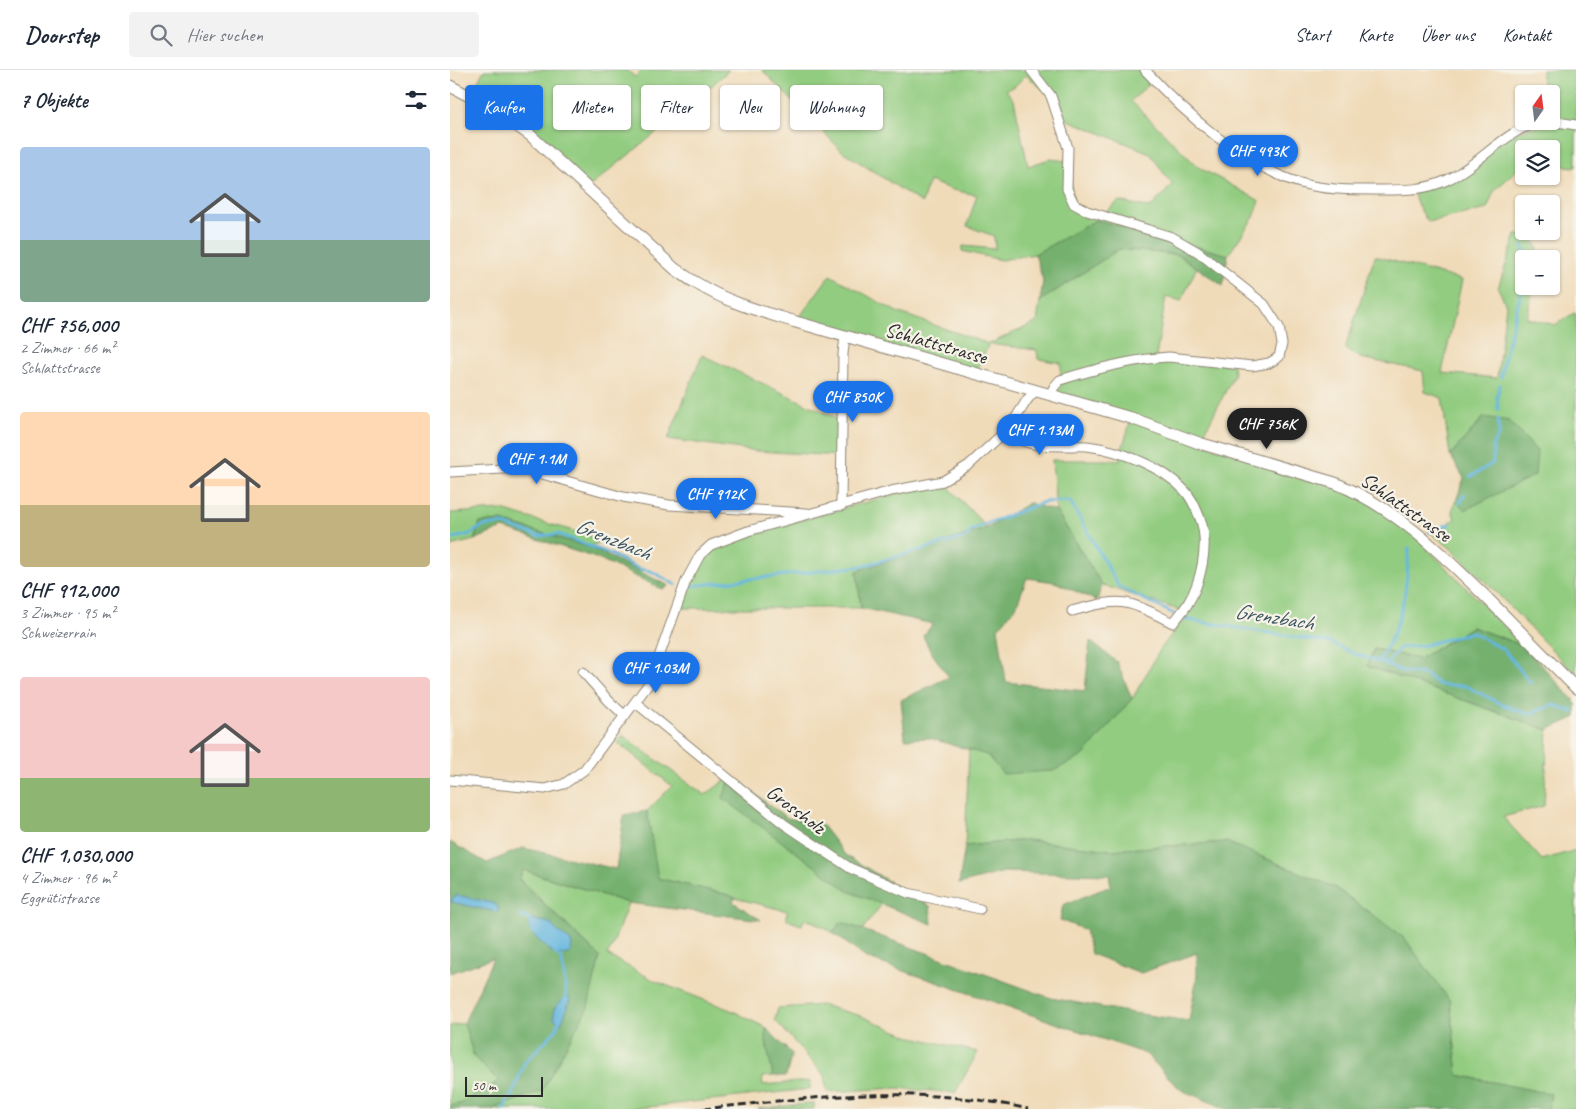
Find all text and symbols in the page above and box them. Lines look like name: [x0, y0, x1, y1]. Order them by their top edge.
search box: [129, 12, 479, 57]
text: Doorstep: [25, 20, 99, 50]
icon: search: [147, 21, 175, 49]
text: Hier suchen: [187, 23, 263, 47]
text: Start: [1295, 24, 1330, 46]
text: Karte: [1358, 24, 1393, 46]
text: Über uns: [1421, 24, 1475, 46]
text: Kontakt: [1503, 24, 1551, 46]
chip: Kaufen: [465, 85, 543, 130]
chip: Mieten: [553, 85, 631, 130]
chip: Filter: [641, 85, 710, 130]
chip: Neu: [720, 85, 780, 130]
chip: Wohnung: [790, 85, 883, 130]
north arrow: [1515, 85, 1560, 130]
map controls: [1515, 85, 1560, 295]
icon: filters: [402, 86, 430, 114]
text: 7 Objekte: [20, 87, 88, 113]
pin: CHF 493K: [1206, 134, 1310, 177]
button: layers: [1515, 140, 1560, 185]
text: CHF 493K: [1229, 141, 1287, 161]
icon: home: [180, 180, 270, 270]
button: +: [1515, 195, 1560, 240]
button: −: [1515, 250, 1560, 295]
text: CHF 756,000: [20, 312, 118, 338]
street label: Schlattstrasse: [882, 316, 991, 370]
text: 2 Zimmer · 66 m²: [20, 338, 115, 358]
text: Schlattstrasse: [20, 358, 100, 378]
pin: CHF 850K: [801, 380, 905, 423]
text: CHF 850K: [824, 387, 882, 407]
pin: CHF 756K: [1215, 408, 1319, 450]
pin: CHF 1.13M: [983, 414, 1097, 456]
text: CHF 756K: [1238, 414, 1296, 434]
text: CHF 1.13M: [1008, 420, 1072, 440]
pin: CHF 1.1M: [485, 442, 589, 485]
icon: home: [180, 445, 270, 535]
text: CHF 1.1M: [508, 449, 566, 469]
street label: Schlattstrasse: [1356, 466, 1457, 548]
pin: CHF 912K: [664, 478, 768, 520]
text: CHF 912K: [687, 484, 745, 504]
water label: Grenzbach: [571, 511, 657, 567]
text: CHF 912,000: [20, 577, 118, 603]
water label: Grenzbach: [1233, 597, 1317, 637]
text: 3 Zimmer · 95 m²: [20, 603, 115, 623]
text: Schweizerrain: [20, 623, 96, 643]
pin: CHF 1.03M: [599, 652, 713, 694]
text: CHF 1.03M: [624, 658, 688, 678]
icon: home: [180, 710, 270, 800]
street label: Grossholz: [761, 779, 832, 840]
text: CHF 1,030,000: [20, 842, 132, 868]
text: 4 Zimmer · 96 m²: [20, 868, 115, 888]
text: Eggrütistrasse: [20, 888, 99, 908]
scale bar: [465, 1074, 542, 1097]
text: 50 m: [472, 1077, 496, 1094]

